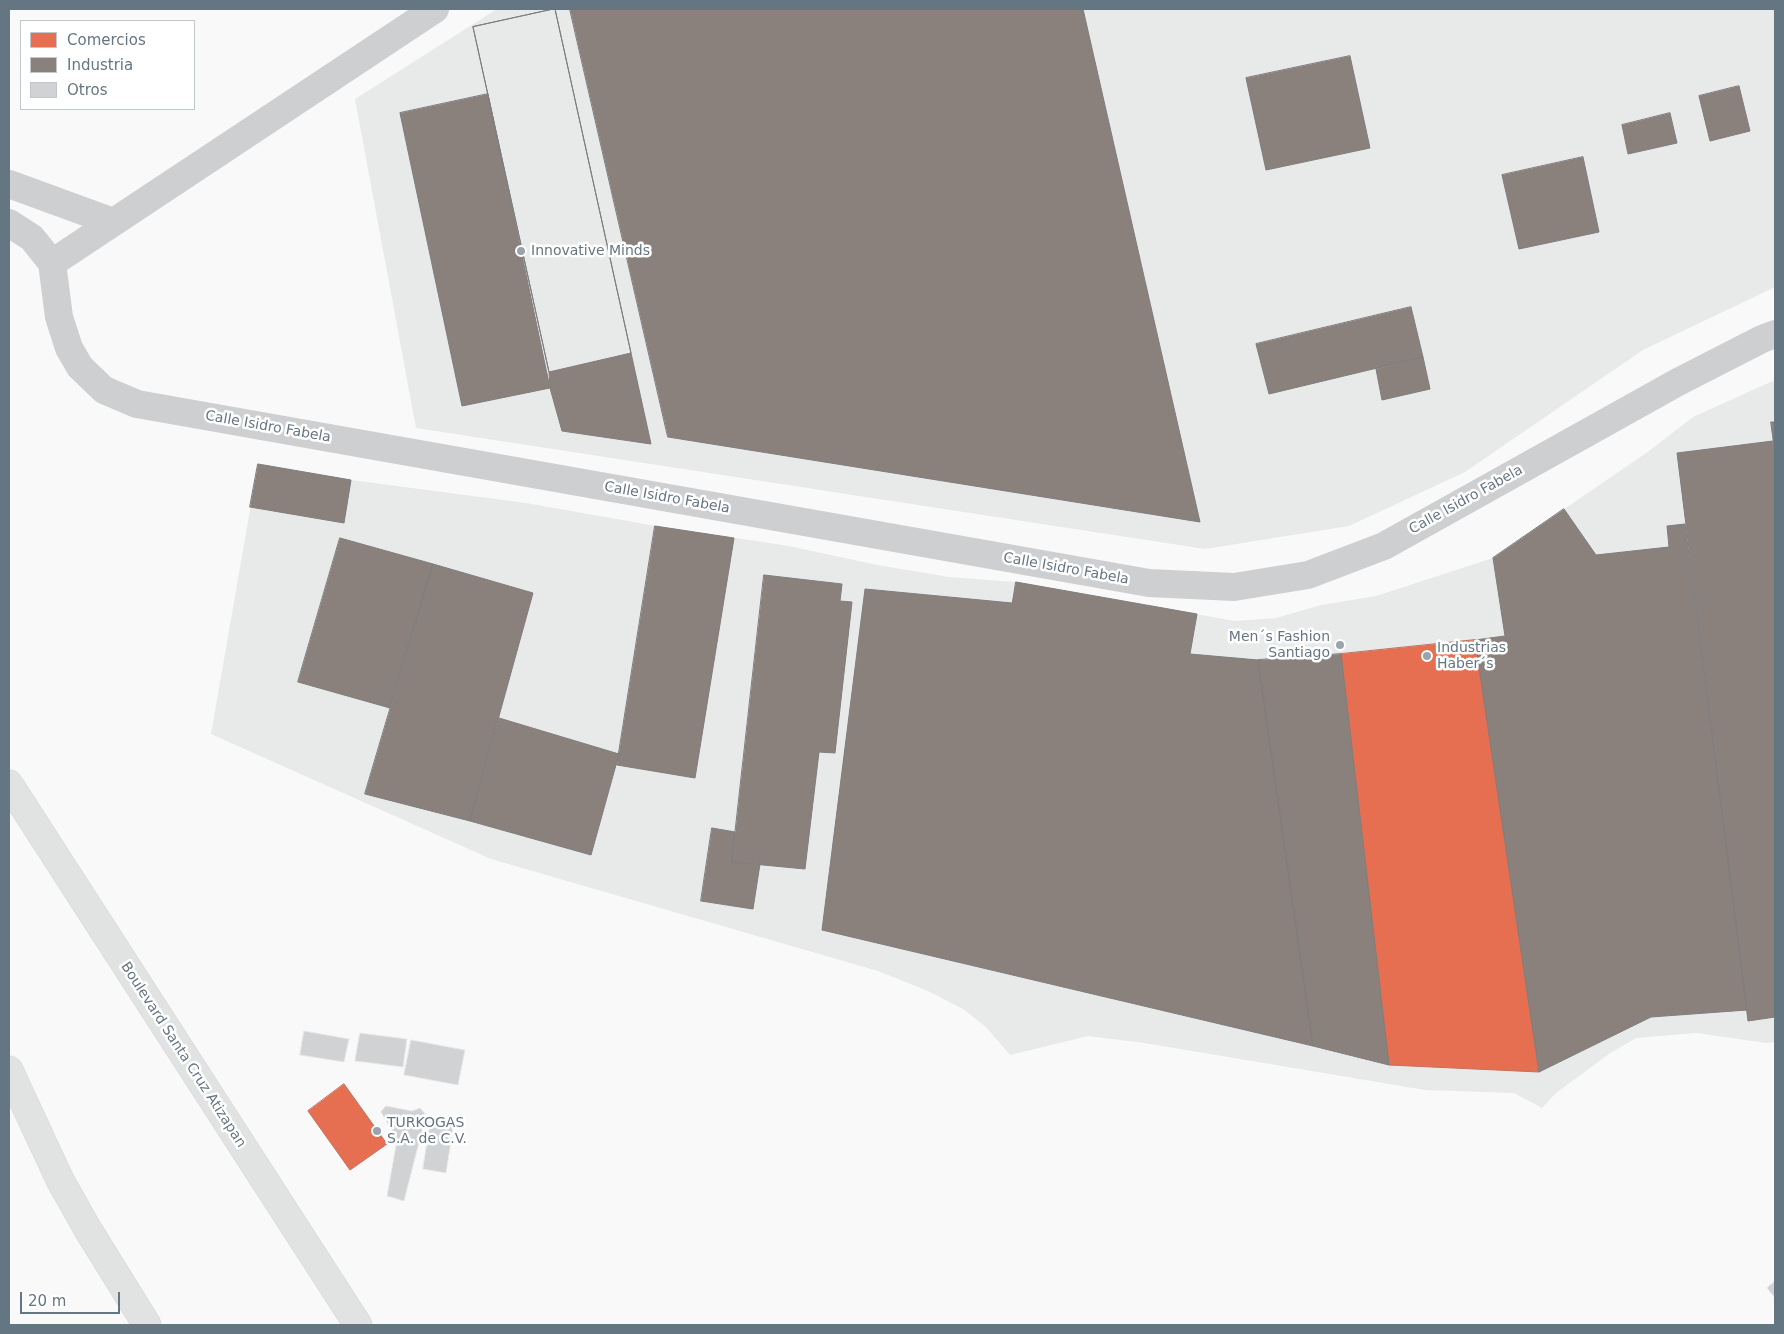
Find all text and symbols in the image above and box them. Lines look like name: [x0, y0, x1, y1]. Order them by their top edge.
legend: [20, 20, 195, 110]
text: Comercios: [67, 31, 146, 49]
text: Industria: [67, 56, 133, 74]
text: Otros: [67, 81, 108, 99]
place label: Innovative Minds: [531, 243, 650, 259]
marker: Innovative Minds: [515, 245, 527, 257]
street label: Calle Isidro Fabela: [204, 408, 332, 446]
street label: Calle Isidro Fabela: [1406, 462, 1526, 538]
street label: Calle Isidro Fabela: [603, 479, 731, 517]
street label: Calle Isidro Fabela: [1002, 550, 1130, 588]
place label: Men´s Fashion Santiago: [1229, 629, 1330, 662]
marker: Men´s Fashion Santiago: [1334, 639, 1346, 651]
place label: Industrias Haber´s: [1437, 640, 1506, 672]
marker: Industrias Haber´s: [1421, 650, 1433, 662]
street label: Boulevard Santa Cruz Atizapan: [117, 959, 249, 1151]
place label: TURKOGAS S.A. de C.V.: [387, 1115, 467, 1148]
marker: TURKOGAS S.A. de C.V.: [371, 1125, 383, 1137]
scale bar: [22, 1282, 122, 1314]
text: 20 m: [28, 1292, 66, 1310]

